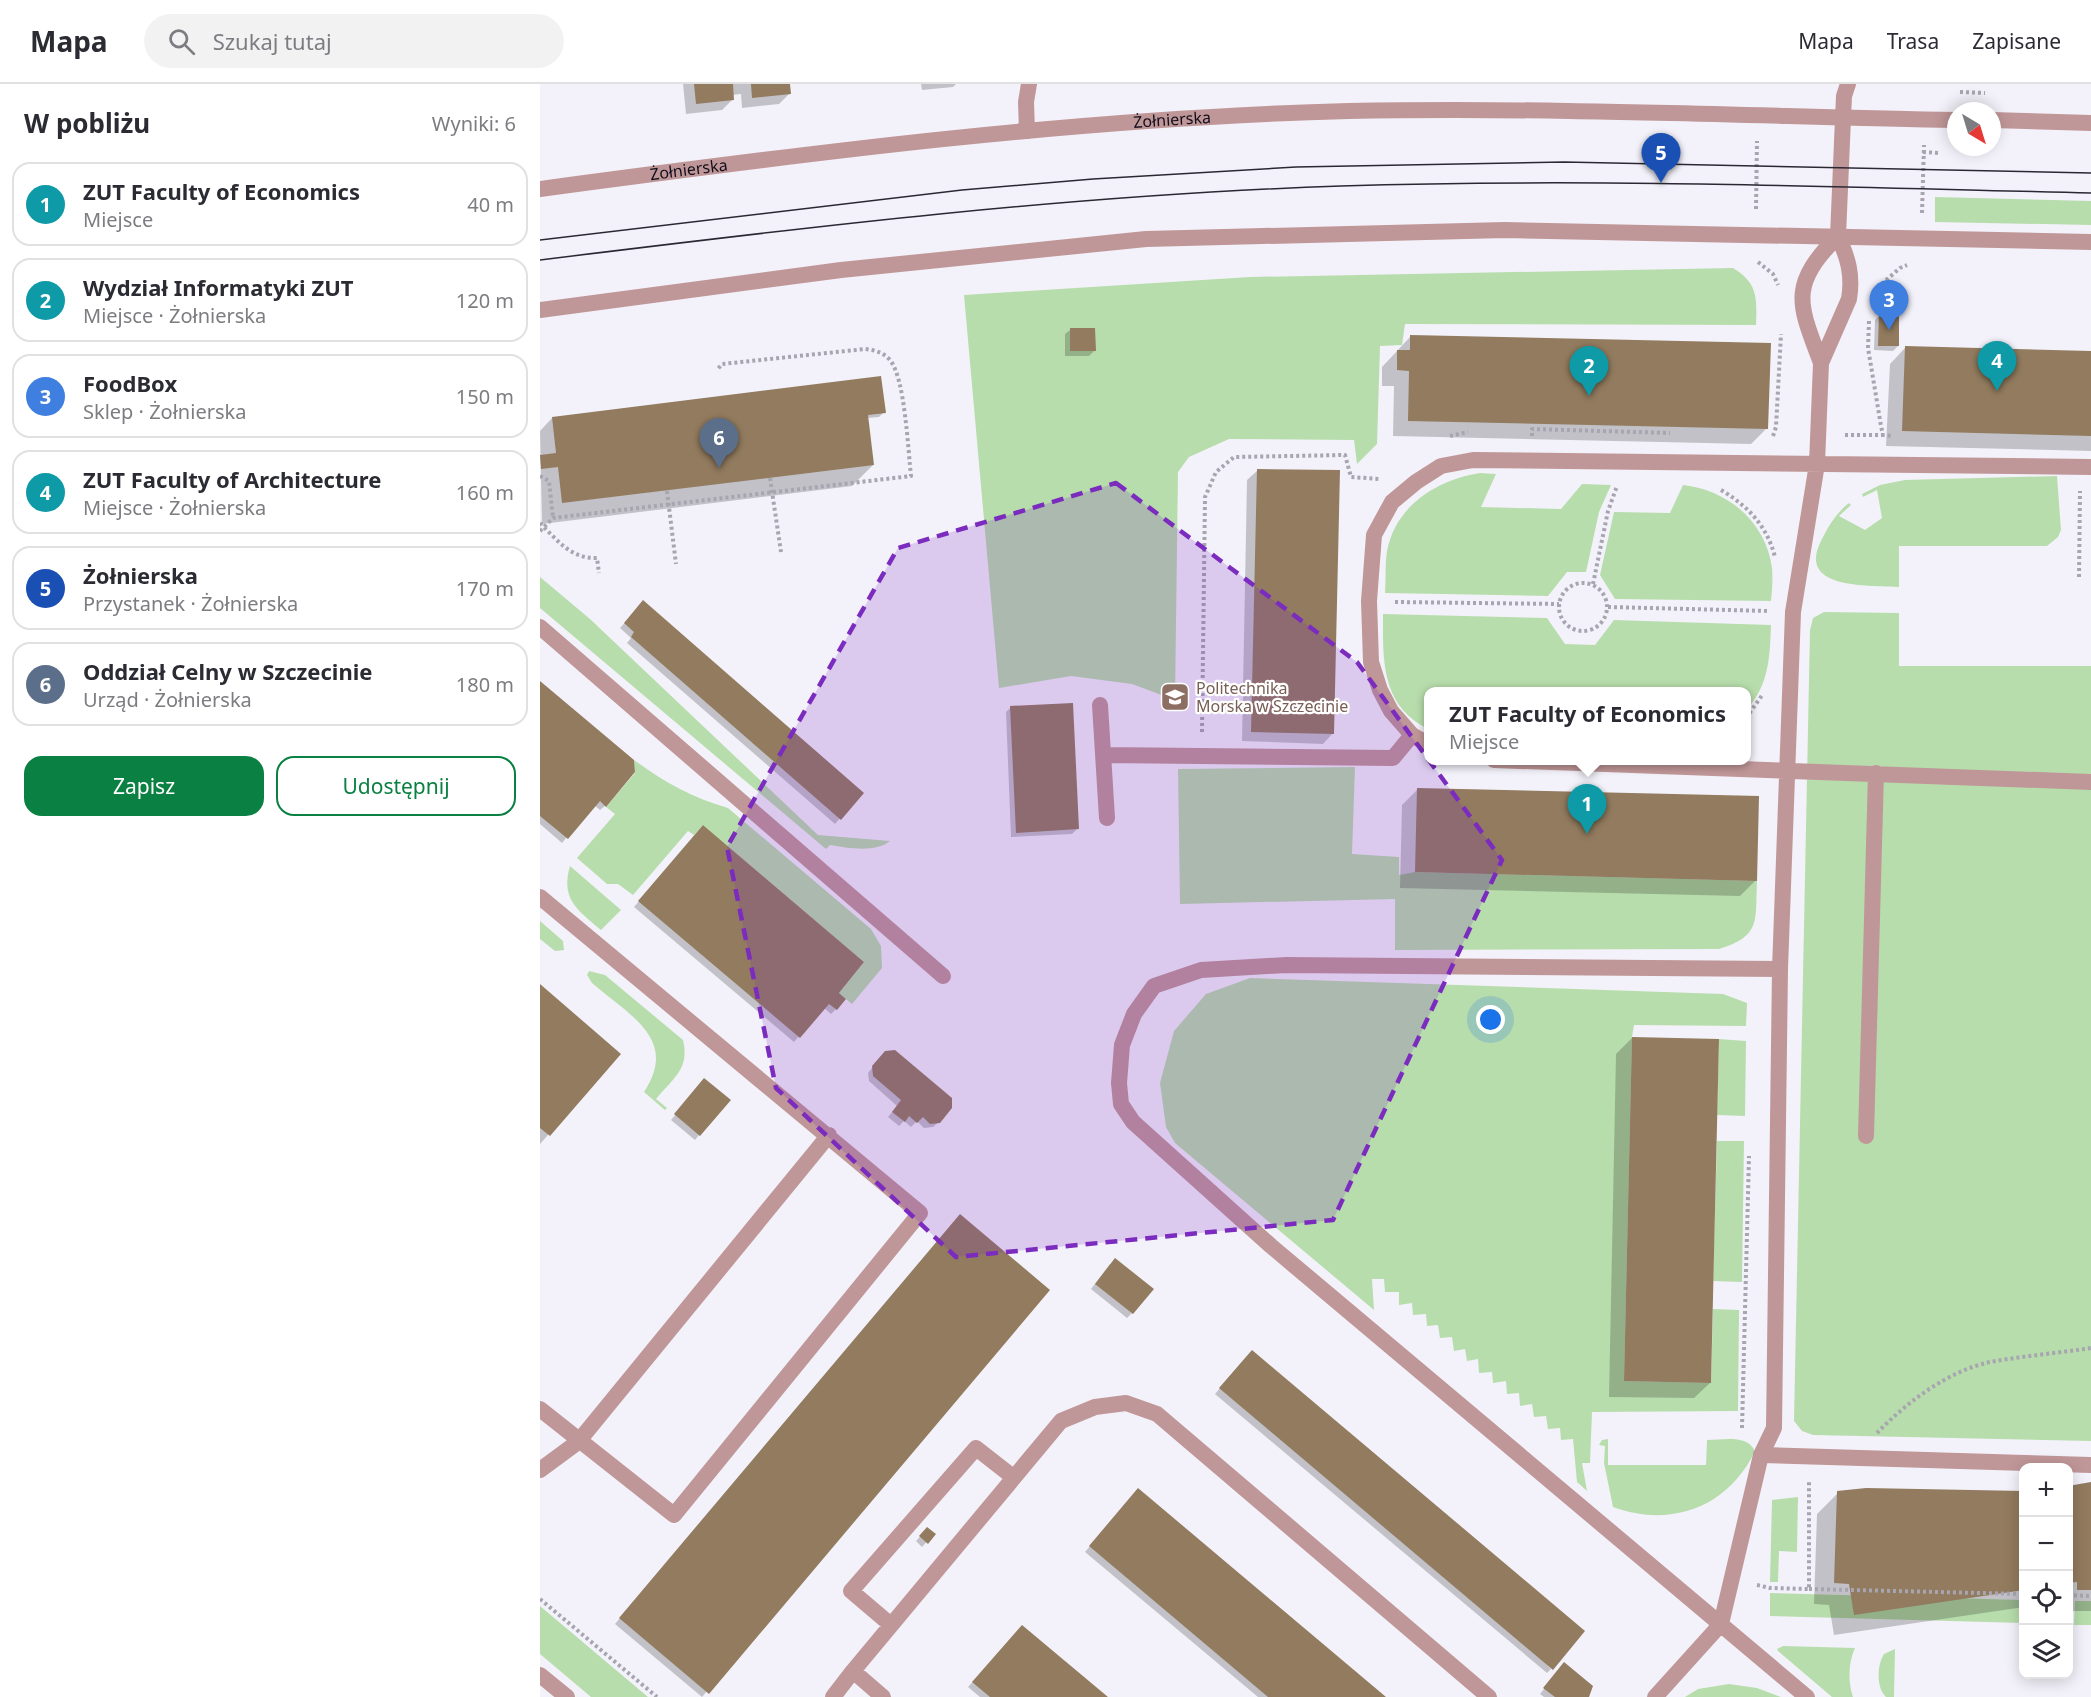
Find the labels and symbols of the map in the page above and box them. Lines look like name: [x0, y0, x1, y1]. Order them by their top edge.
north arrow: [1947, 102, 2001, 156]
street label: Żołnierska: [1132, 106, 1212, 133]
pin: 5: [1642, 134, 1680, 183]
street label: Żołnierska: [649, 153, 729, 185]
pin: 3: [1870, 280, 1908, 330]
pin: 4: [1978, 342, 2016, 391]
pin: 2: [1570, 346, 1608, 396]
pin: 6: [700, 418, 738, 468]
place label: Politechnika Morska w Szczecinie: [1196, 677, 1348, 717]
school or university icon: Politechnika Morska w Szczecinie: [1159, 681, 1191, 713]
pin: 1: [1568, 784, 1606, 834]
your location: [1476, 1005, 1505, 1034]

